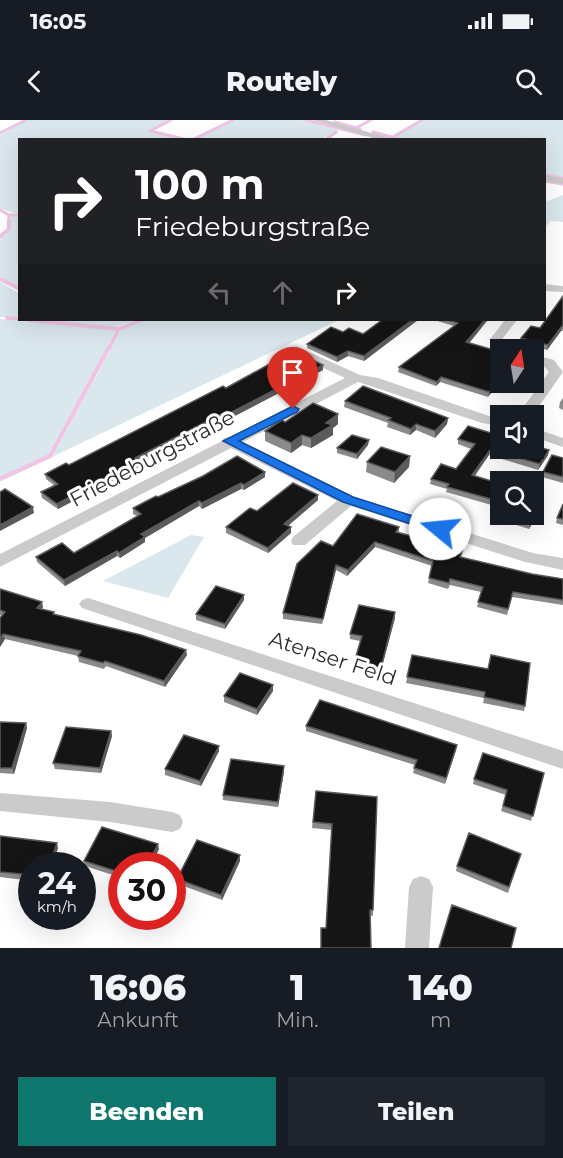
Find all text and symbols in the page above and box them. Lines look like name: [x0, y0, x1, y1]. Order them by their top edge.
text: 16:05: [30, 8, 86, 35]
icon: back: [18, 65, 51, 98]
text: Routely: [226, 65, 337, 98]
icon: search: [512, 65, 545, 98]
text: 100 m: [135, 158, 264, 210]
icon: right: [36, 162, 114, 240]
text: Friedeburgstraße: [135, 210, 370, 243]
icon: left: [203, 276, 236, 309]
icon: ahead: [266, 276, 299, 309]
icon: right: [329, 276, 362, 309]
north arrow: [490, 339, 544, 393]
map controls: [490, 339, 544, 525]
pin: [267, 347, 318, 409]
icon: arrive: [276, 356, 309, 389]
street label: Friedeburgstraße: [65, 404, 239, 512]
button: sound: [490, 405, 544, 459]
button: search: [490, 471, 544, 525]
position arrow: [408, 497, 472, 561]
street label: Atenser Feld: [266, 626, 400, 690]
speed limit sign: 30: [108, 852, 186, 930]
text: 24: [38, 865, 76, 902]
text: km/h: [37, 897, 77, 916]
text: 16:06: [90, 965, 186, 1009]
text: 1: [290, 965, 305, 1009]
text: 140: [409, 965, 473, 1009]
text: Ankunft: [97, 1008, 179, 1032]
text: Min.: [276, 1008, 318, 1032]
text: m: [430, 1008, 451, 1032]
button: Beenden: [18, 1077, 276, 1146]
button: Teilen: [288, 1077, 545, 1146]

